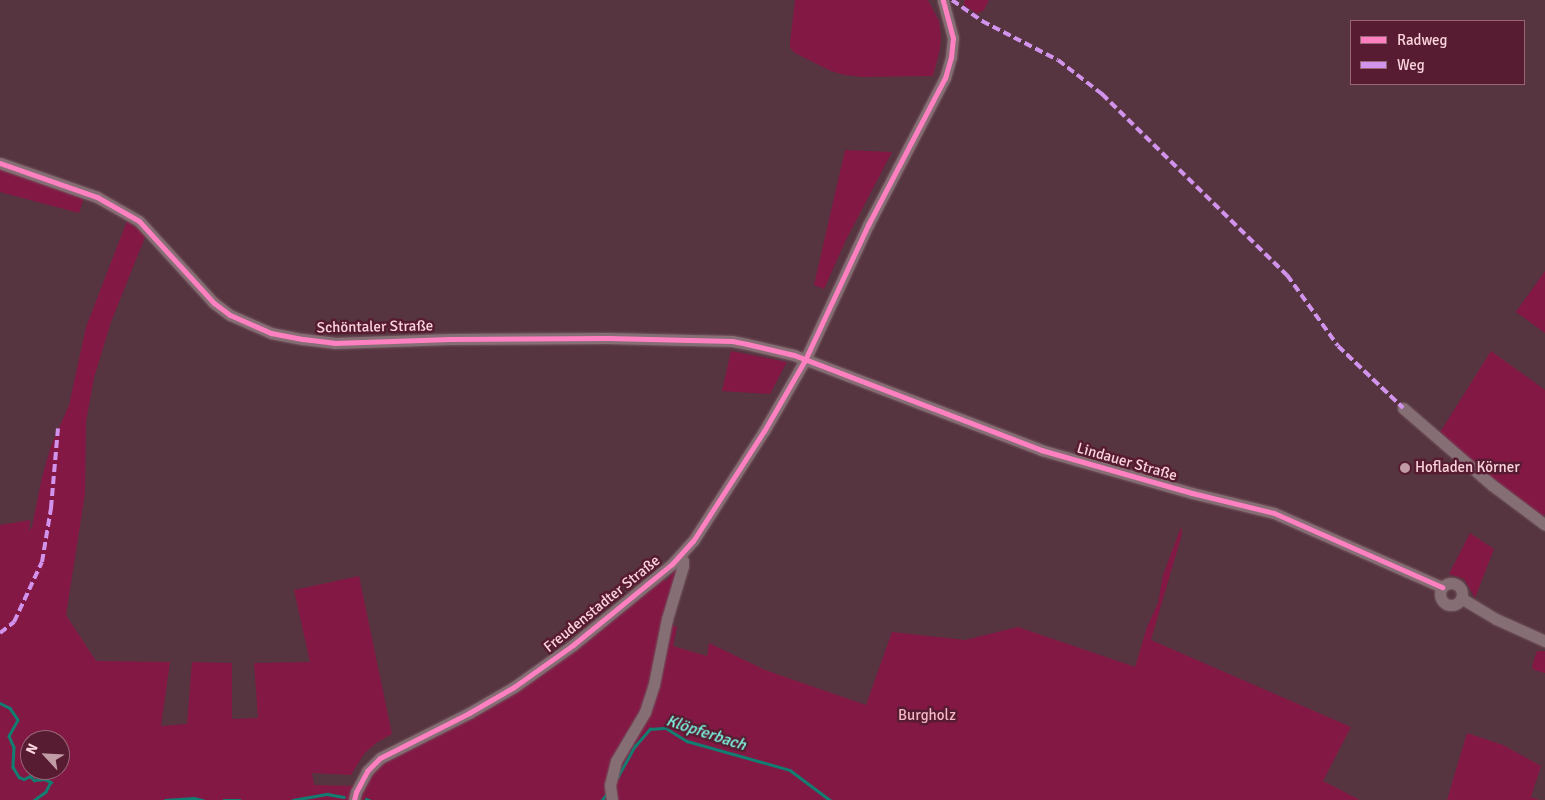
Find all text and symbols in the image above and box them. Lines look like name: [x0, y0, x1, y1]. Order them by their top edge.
legend: [1350, 20, 1525, 85]
text: Radweg: [1397, 31, 1447, 49]
text: Weg: [1397, 56, 1425, 74]
street label: Schöntaler Straße: [317, 317, 433, 337]
street label: Lindauer Straße: [1075, 439, 1179, 485]
place label: Hofladen Körner: [1415, 459, 1520, 477]
marker: Hofladen Körner: [1399, 462, 1411, 474]
street label: Freudenstadter Straße: [540, 552, 664, 656]
park label: Burgholz: [898, 707, 956, 725]
water label: Klöpferbach: [664, 711, 748, 755]
north arrow: [20, 730, 70, 780]
text: N: [22, 741, 42, 757]

